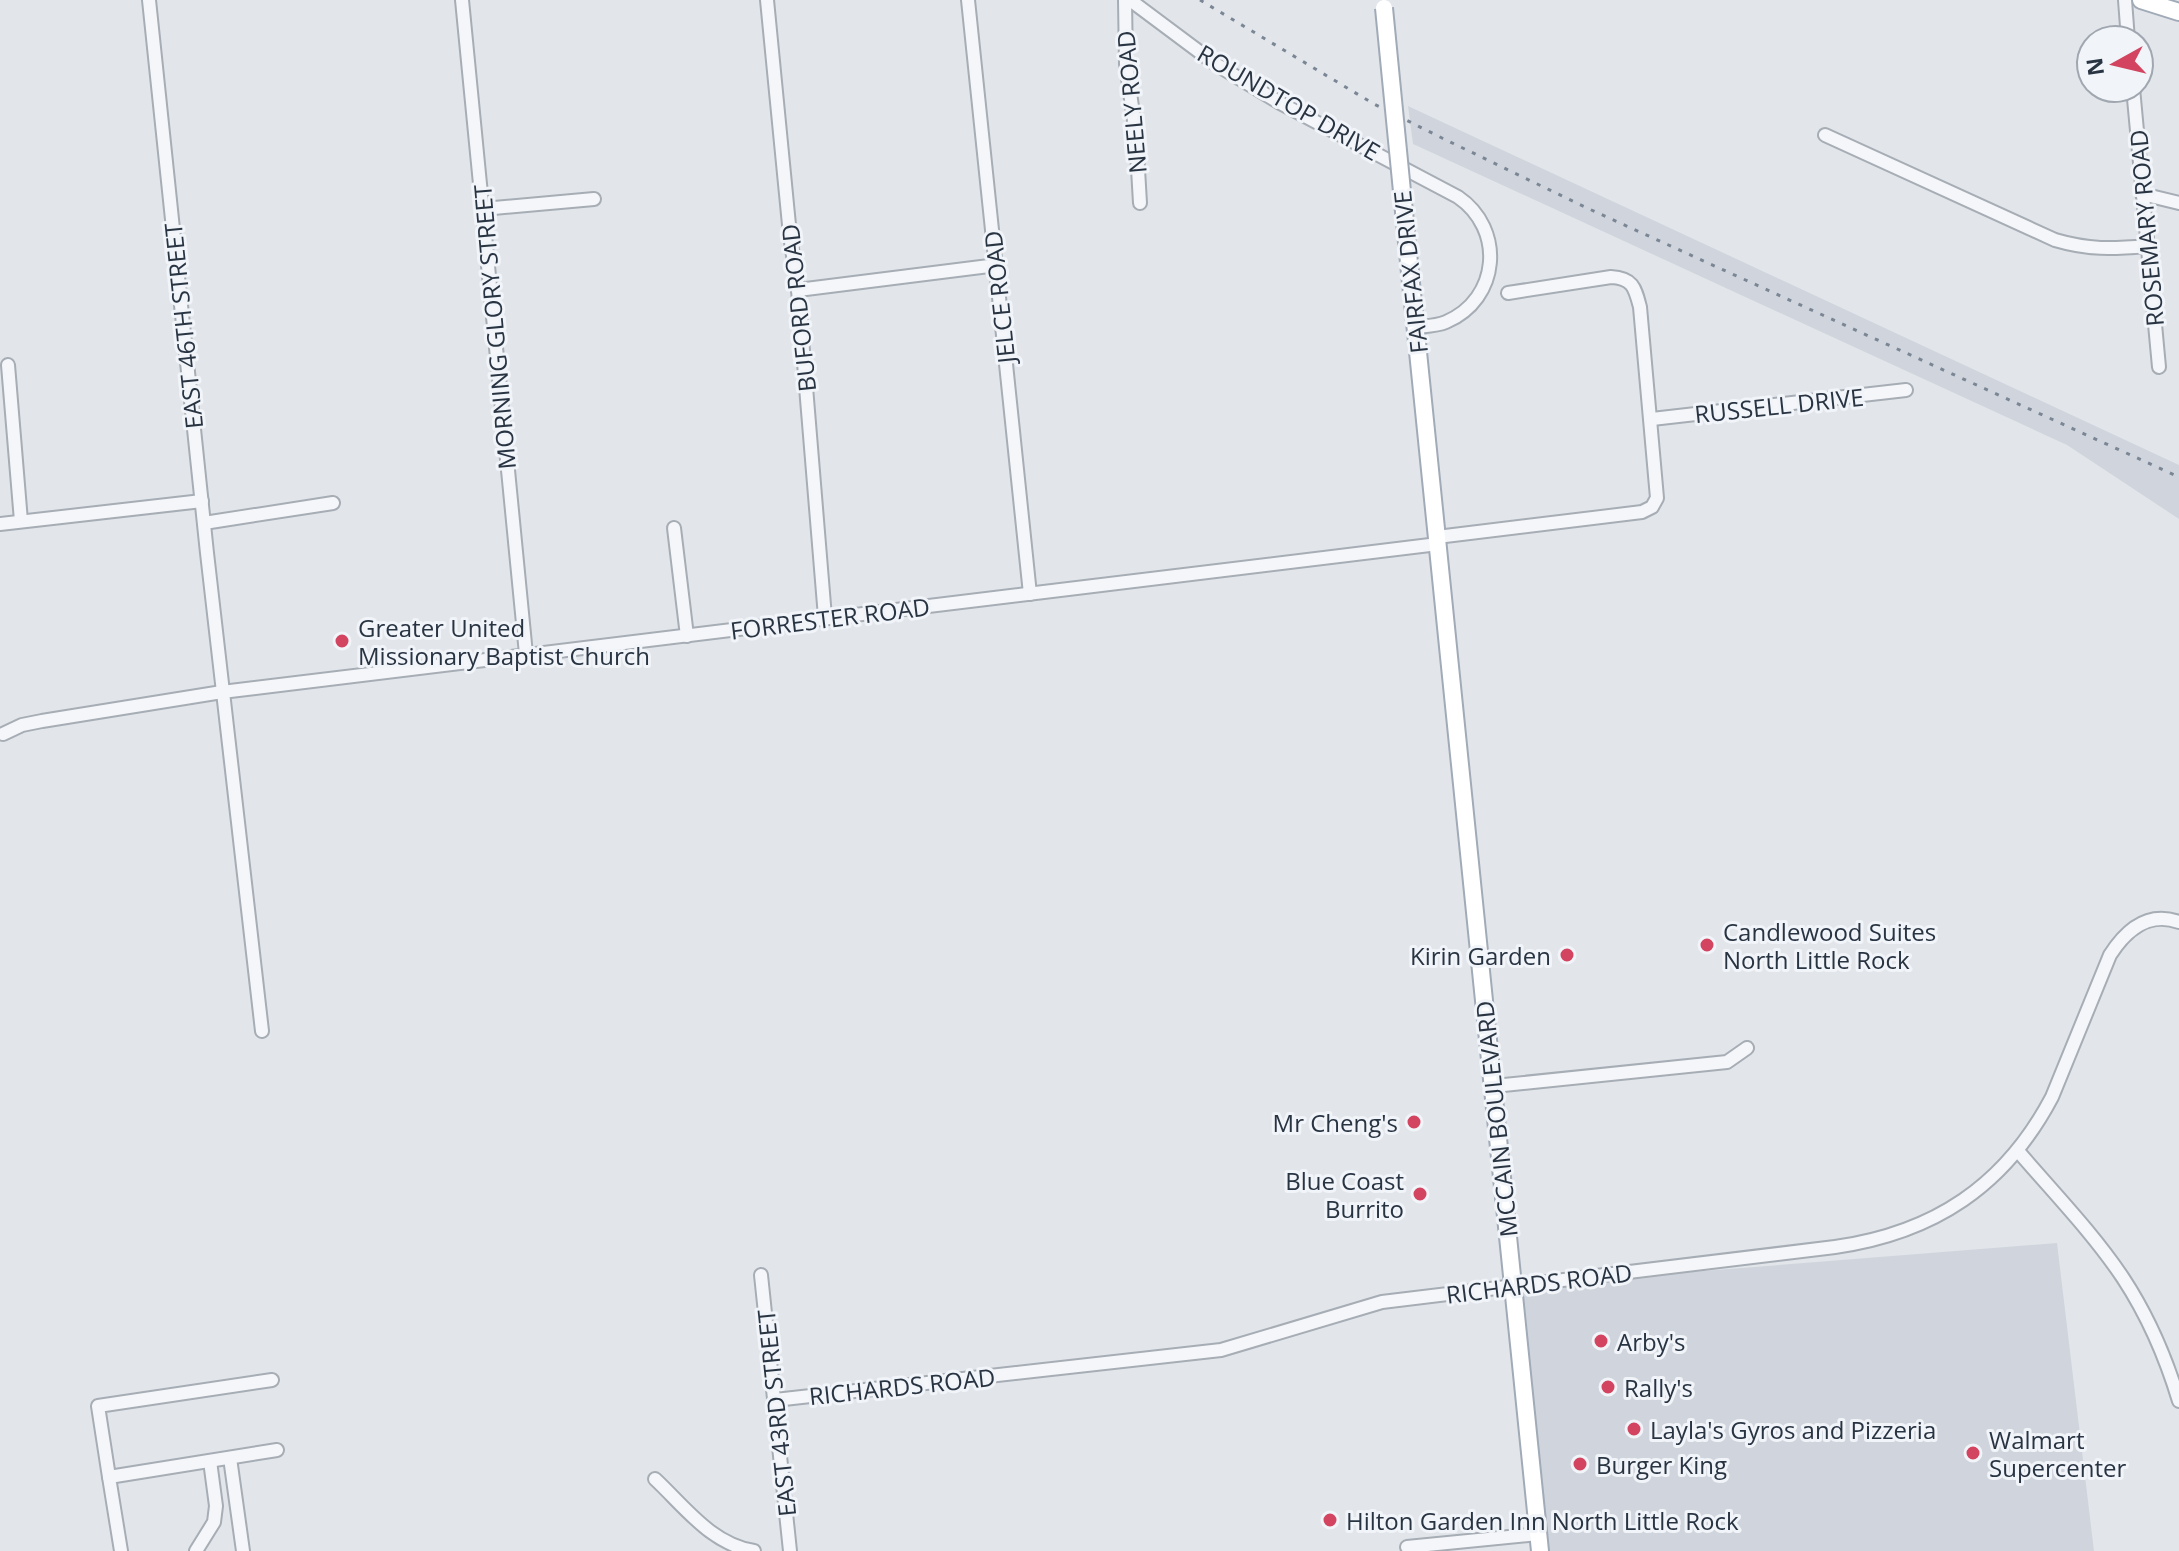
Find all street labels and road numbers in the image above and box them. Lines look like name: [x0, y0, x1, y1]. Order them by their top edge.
street label: NEELY ROAD: [1108, 29, 1154, 175]
street label: ROUNDTOP DRIVE: [1192, 36, 1386, 168]
street label: ROSEMARY ROAD: [2121, 128, 2171, 328]
street label: MORNING GLORY STREET: [465, 183, 523, 471]
street label: FAIRFAX DRIVE: [1385, 189, 1435, 355]
street label: EAST 46TH STREET: [156, 221, 210, 431]
street label: BUFORD ROAD: [773, 222, 823, 394]
street label: JELCE ROAD: [976, 229, 1023, 367]
street label: RUSSELL DRIVE: [1693, 380, 1865, 430]
street label: FORRESTER ROAD: [728, 589, 932, 647]
street label: MCCAIN BOULEVARD: [1467, 999, 1525, 1239]
street label: RICHARDS ROAD: [1444, 1255, 1634, 1311]
street label: EAST 43RD STREET: [749, 1308, 803, 1518]
street label: RICHARDS ROAD: [807, 1360, 997, 1412]

